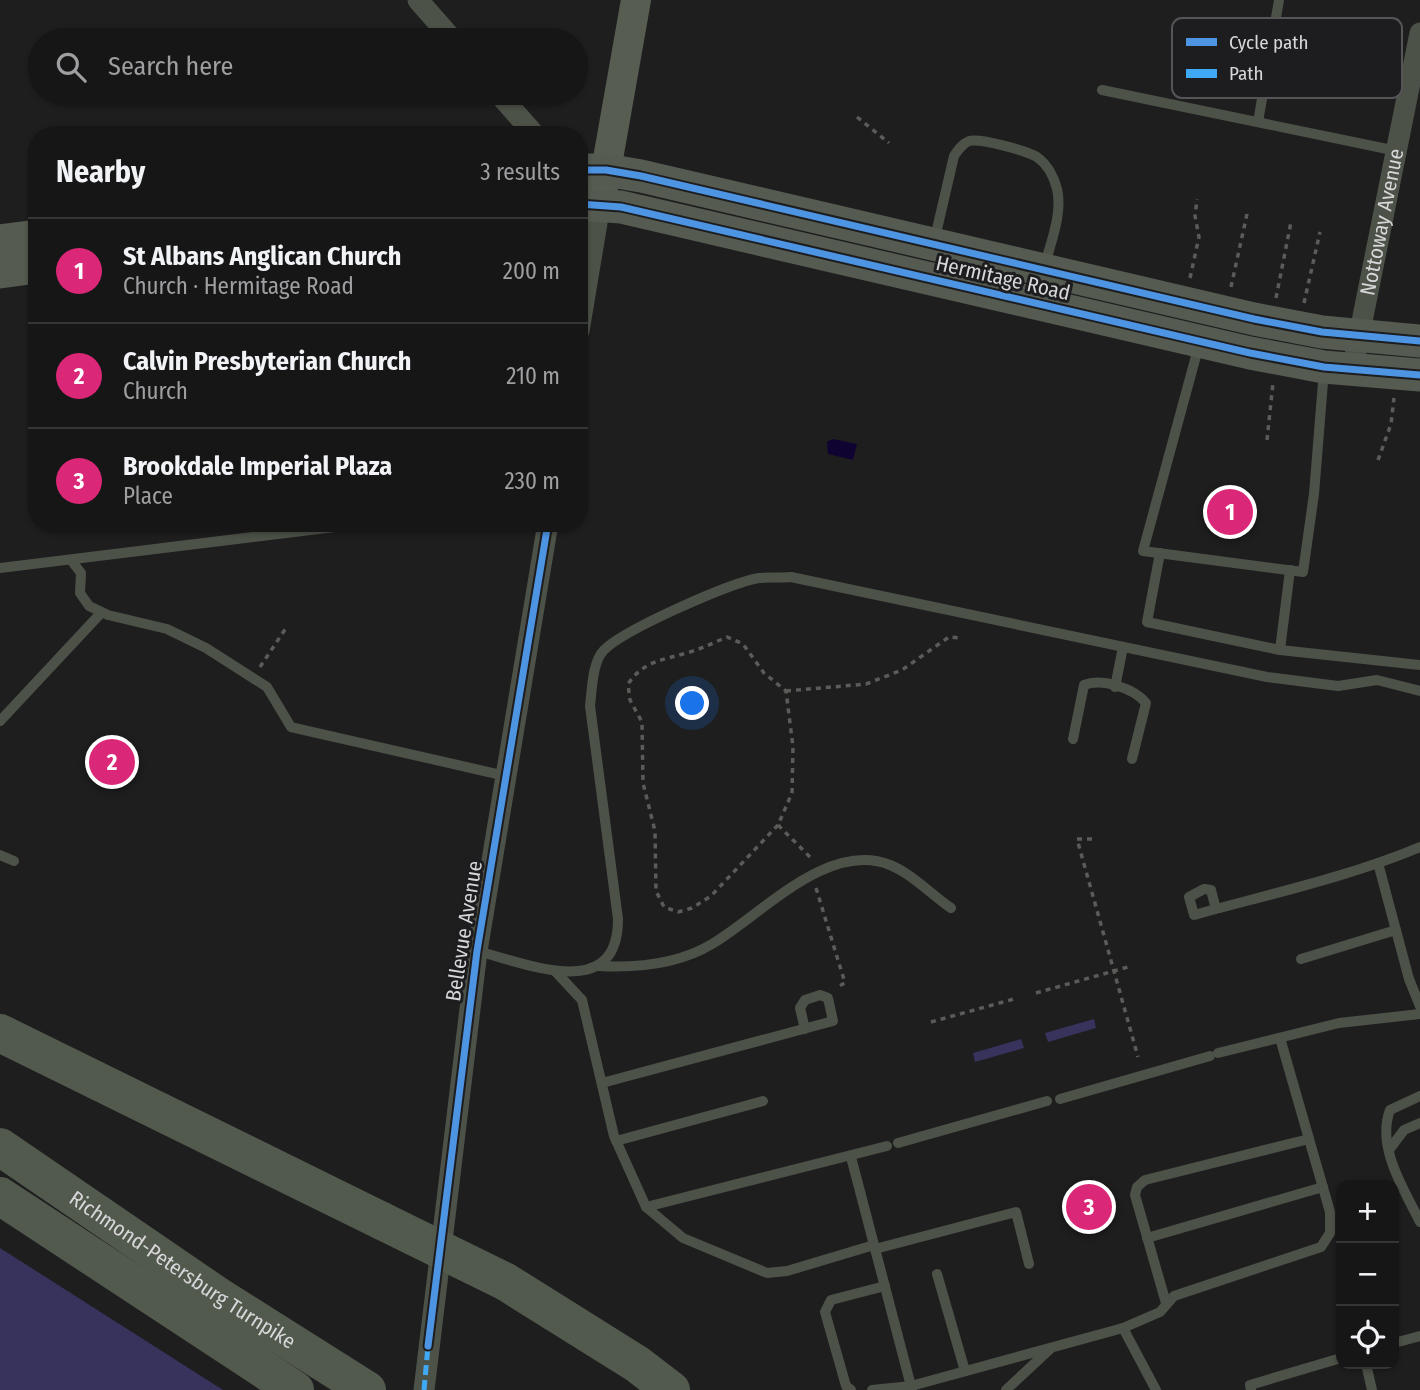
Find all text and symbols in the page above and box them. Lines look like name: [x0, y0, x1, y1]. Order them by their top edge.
legend: [1172, 18, 1402, 98]
search box: [28, 28, 588, 105]
text: Cycle path: [1229, 31, 1308, 54]
icon: search: [52, 48, 90, 86]
text: Search here: [108, 51, 233, 82]
text: Path: [1229, 62, 1264, 85]
street label: Nottoway Avenue: [1355, 146, 1409, 298]
text: Nearby: [56, 154, 145, 190]
text: 3 results: [480, 158, 560, 186]
text: St Albans Anglican Church: [123, 241, 401, 272]
street label: Hermitage Road: [933, 250, 1073, 306]
text: 1: [74, 257, 84, 285]
text: 200 m: [503, 257, 560, 285]
text: Church · Hermitage Road: [123, 272, 354, 300]
text: Calvin Presbyterian Church: [123, 346, 411, 377]
text: 2: [74, 362, 84, 390]
text: 210 m: [506, 362, 560, 390]
text: Church: [123, 377, 188, 405]
text: Brookdale Imperial Plaza: [123, 451, 392, 482]
text: 3: [74, 467, 84, 495]
text: 230 m: [504, 467, 560, 495]
text: Place: [123, 482, 173, 510]
pin: 1: [1207, 486, 1253, 538]
your location: [675, 686, 709, 720]
pin: 2: [89, 736, 135, 788]
street label: Bellevue Avenue: [440, 859, 488, 1003]
map controls: [1336, 1180, 1399, 1369]
button: +: [1336, 1180, 1399, 1243]
pin: 3: [1066, 1181, 1112, 1233]
street label: Richmond-Petersburg Turnpike: [64, 1185, 300, 1355]
button: −: [1336, 1243, 1399, 1306]
button: locate: [1336, 1306, 1399, 1369]

